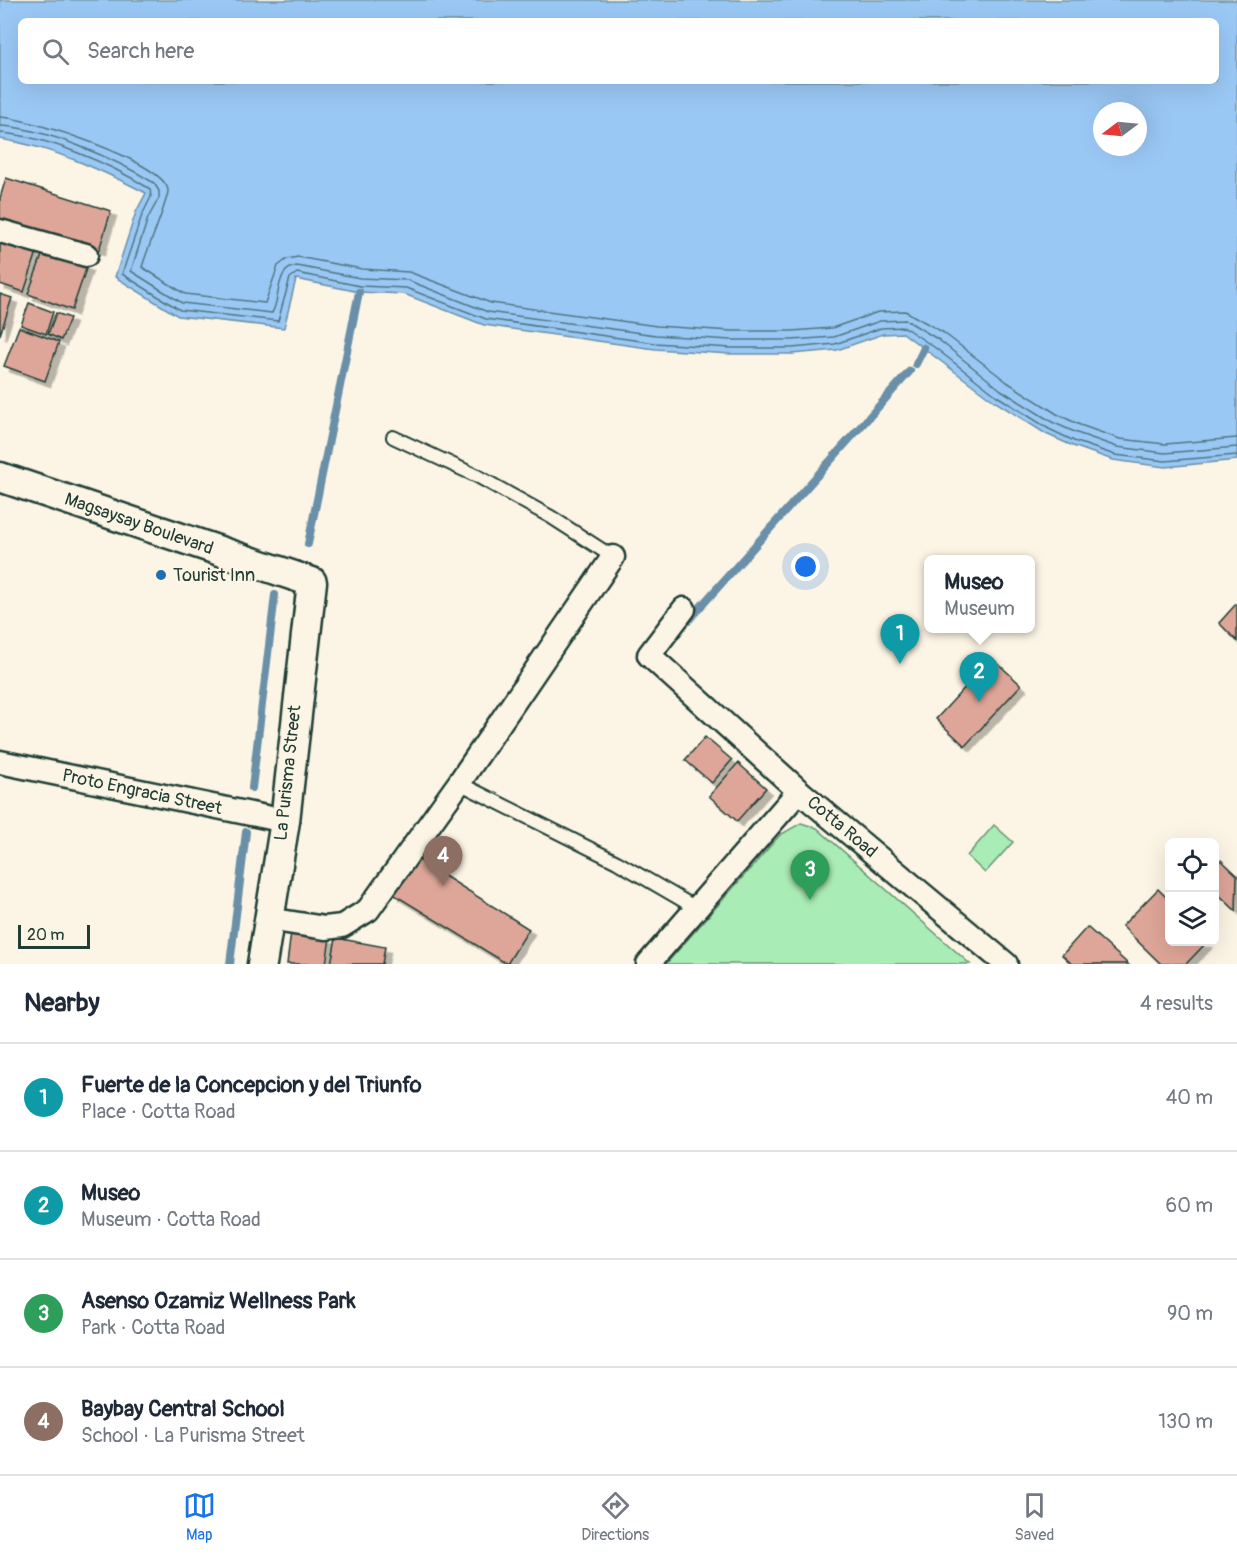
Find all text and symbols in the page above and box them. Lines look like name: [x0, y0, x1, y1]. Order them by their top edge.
search box: [18, 18, 1219, 84]
icon: search: [39, 35, 72, 68]
text: Search here: [87, 37, 194, 65]
north arrow: [1093, 102, 1147, 156]
street label: Magsaysay Boulevard: [62, 488, 216, 560]
your location: [791, 552, 820, 581]
popup: [924, 555, 1035, 633]
place label: Tourist Inn: [173, 564, 255, 587]
marker: Tourist Inn: [154, 568, 168, 582]
text: Museo: [944, 568, 1004, 596]
text: Museum: [944, 596, 1015, 621]
pin: 1: [880, 614, 920, 664]
pin: 2: [960, 652, 998, 702]
street label: La Purisma Street: [269, 703, 307, 842]
street label: Proto Engracia Street: [60, 764, 225, 820]
street label: Cotta Road: [802, 791, 882, 863]
pin: 4: [424, 836, 462, 886]
map controls: [1165, 838, 1219, 946]
button: locate: [1165, 838, 1219, 892]
pin: 3: [790, 850, 830, 900]
button: layers: [1165, 892, 1219, 946]
scale bar: [18, 922, 90, 950]
text: 20 m: [27, 925, 65, 945]
text: Nearby: [24, 987, 100, 1019]
text: 4 results: [1140, 991, 1213, 1016]
text: Fuerte de la Concepcion y del Triunfo: [81, 1071, 422, 1099]
text: 1: [40, 1085, 47, 1110]
text: 40 m: [1166, 1085, 1213, 1110]
text: Place · Cotta Road: [81, 1099, 236, 1124]
text: Museo: [81, 1179, 140, 1207]
text: 2: [38, 1193, 49, 1218]
text: 60 m: [1166, 1193, 1213, 1218]
text: Museum · Cotta Road: [81, 1207, 261, 1232]
text: Asenso Ozamiz Wellness Park: [81, 1287, 356, 1315]
text: 3: [38, 1301, 49, 1326]
text: 90 m: [1167, 1301, 1213, 1326]
text: Park · Cotta Road: [81, 1315, 225, 1340]
text: Baybay Central School: [81, 1395, 285, 1423]
text: 4: [38, 1409, 49, 1434]
text: 130 m: [1158, 1409, 1213, 1434]
text: School · La Purisma Street: [81, 1423, 305, 1448]
tab: Map: [183, 1489, 216, 1545]
tab: Directions: [581, 1489, 649, 1545]
tab: Saved: [1015, 1489, 1054, 1545]

